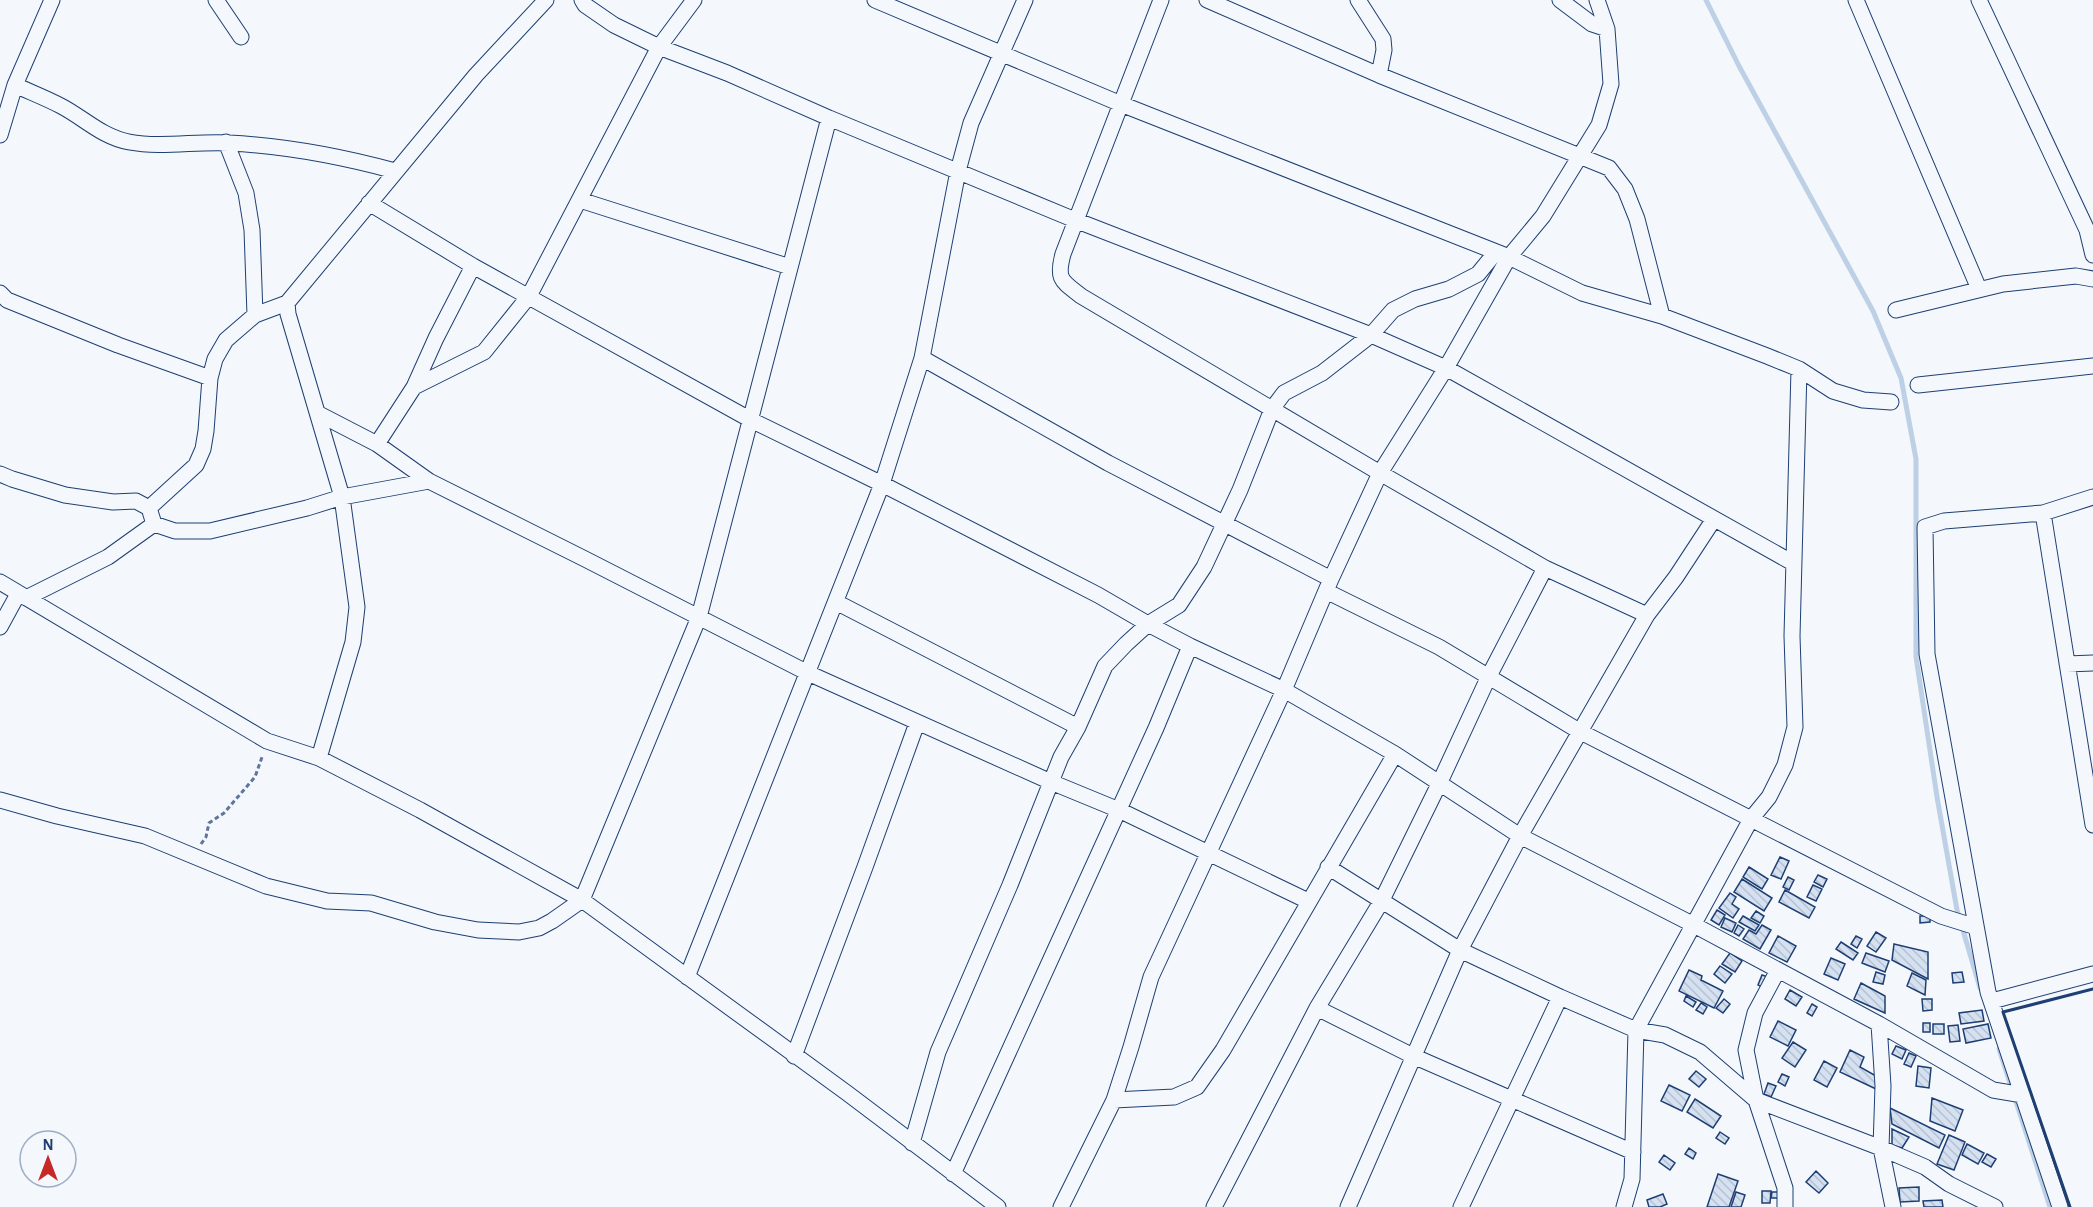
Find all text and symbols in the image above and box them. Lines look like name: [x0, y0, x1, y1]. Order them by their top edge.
north arrow: [18, 1129, 78, 1189]
text: N: [42, 1137, 54, 1153]

